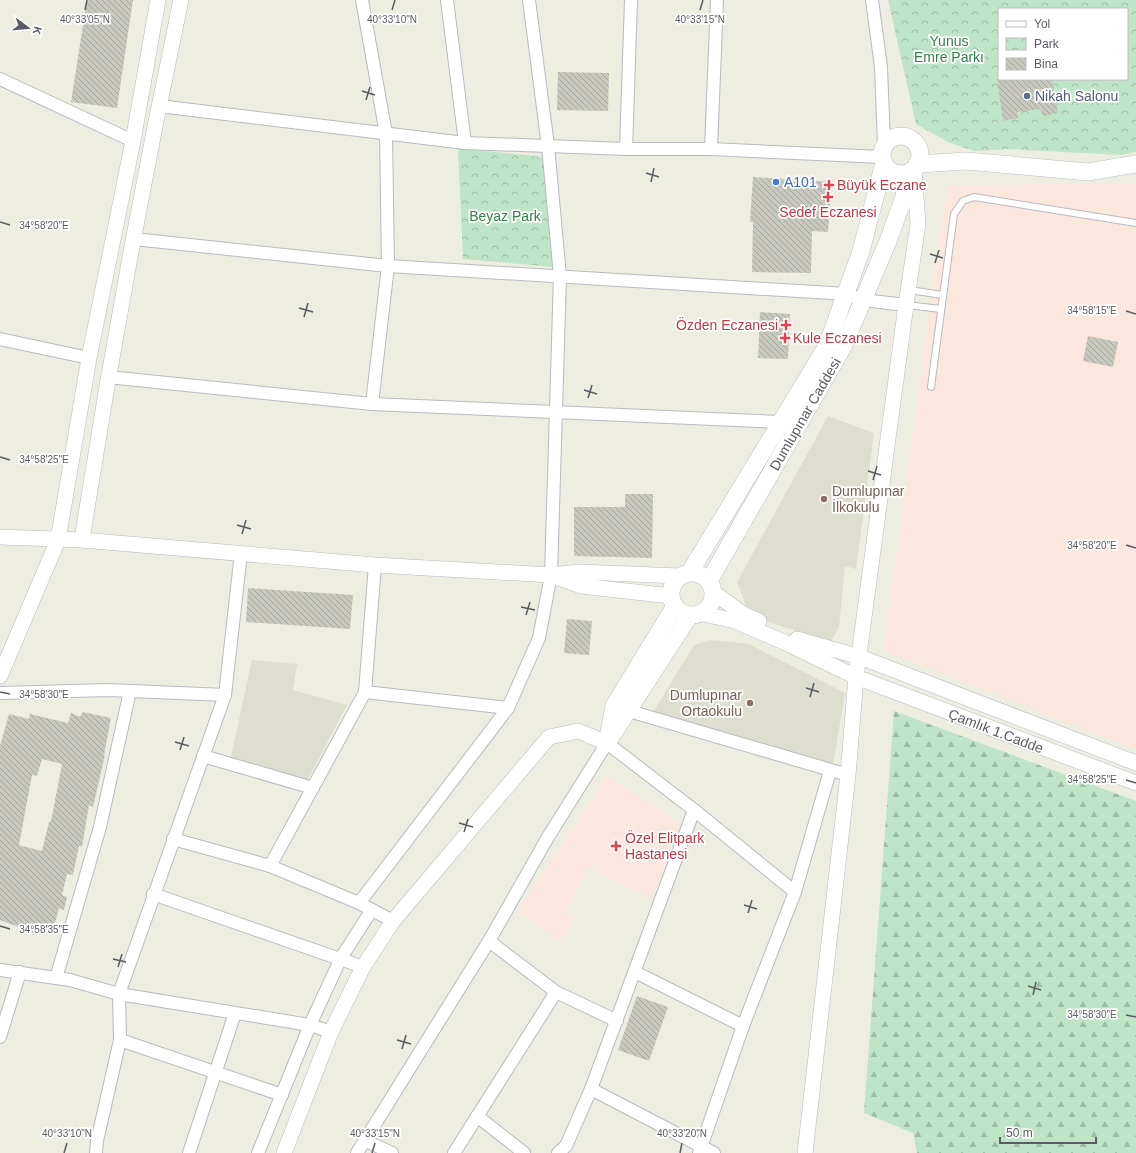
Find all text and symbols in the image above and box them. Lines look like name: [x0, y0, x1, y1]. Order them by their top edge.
north arrow: [8, 8, 48, 48]
legend: [998, 8, 1128, 80]
text: 40°33'05"N: [60, 14, 110, 25]
text: 40°33'10"N: [367, 14, 417, 25]
text: 40°33'15"N: [675, 14, 725, 25]
text: Yol: [1034, 17, 1050, 31]
text: K: [31, 25, 44, 36]
park label: Yunus Emre Parkı: [914, 33, 984, 65]
text: Park: [1034, 37, 1060, 51]
text: Bina: [1034, 57, 1058, 71]
place label: Nikah Salonu: [1035, 88, 1118, 104]
marker: Nikah Salonu: [1022, 91, 1032, 101]
place label: A101: [784, 174, 817, 190]
marker: A101: [771, 177, 781, 187]
place label: Büyük Eczane: [837, 177, 927, 193]
marker: Büyük Eczane: [824, 180, 834, 190]
marker: Sedef Eczanesi: [823, 192, 833, 202]
place label: Sedef Eczanesi: [779, 204, 877, 220]
park label: Beyaz Park: [469, 208, 542, 224]
text: 34°58'20"E: [19, 220, 69, 231]
text: 34°58'15"E: [1067, 305, 1117, 316]
place label: Özden Eczanesi: [676, 316, 778, 333]
marker: Özden Eczanesi: [781, 320, 791, 330]
place label: Kule Eczanesi: [793, 330, 882, 346]
marker: Kule Eczanesi: [780, 333, 790, 343]
street label: Dumlupınar Caddesi: [766, 355, 844, 473]
text: 34°58'25"E: [19, 454, 69, 465]
place label: Dumlupınar İlkokulu: [832, 483, 905, 515]
marker: Dumlupınar İlkokulu: [819, 494, 829, 504]
text: 34°58'20"E: [1067, 540, 1117, 551]
place label: Dumlupınar Ortaokulu: [670, 687, 742, 719]
text: 34°58'30"E: [19, 689, 69, 700]
marker: Dumlupınar Ortaokulu: [745, 698, 755, 708]
street label: Çamlık 1.Cadde: [946, 706, 1046, 757]
text: 34°58'25"E: [1067, 774, 1117, 785]
place label: Özel Elitpark Hastanesi: [625, 829, 705, 862]
marker: Özel Elitpark Hastanesi: [610, 840, 622, 852]
text: 34°58'35"E: [19, 924, 69, 935]
text: 34°58'30"E: [1067, 1009, 1117, 1020]
scale bar: [1000, 1119, 1096, 1145]
text: 50 m: [1006, 1126, 1033, 1140]
text: 40°33'10"N: [42, 1128, 92, 1139]
text: 40°33'15"N: [350, 1128, 400, 1139]
text: 40°33'20"N: [657, 1128, 707, 1139]

